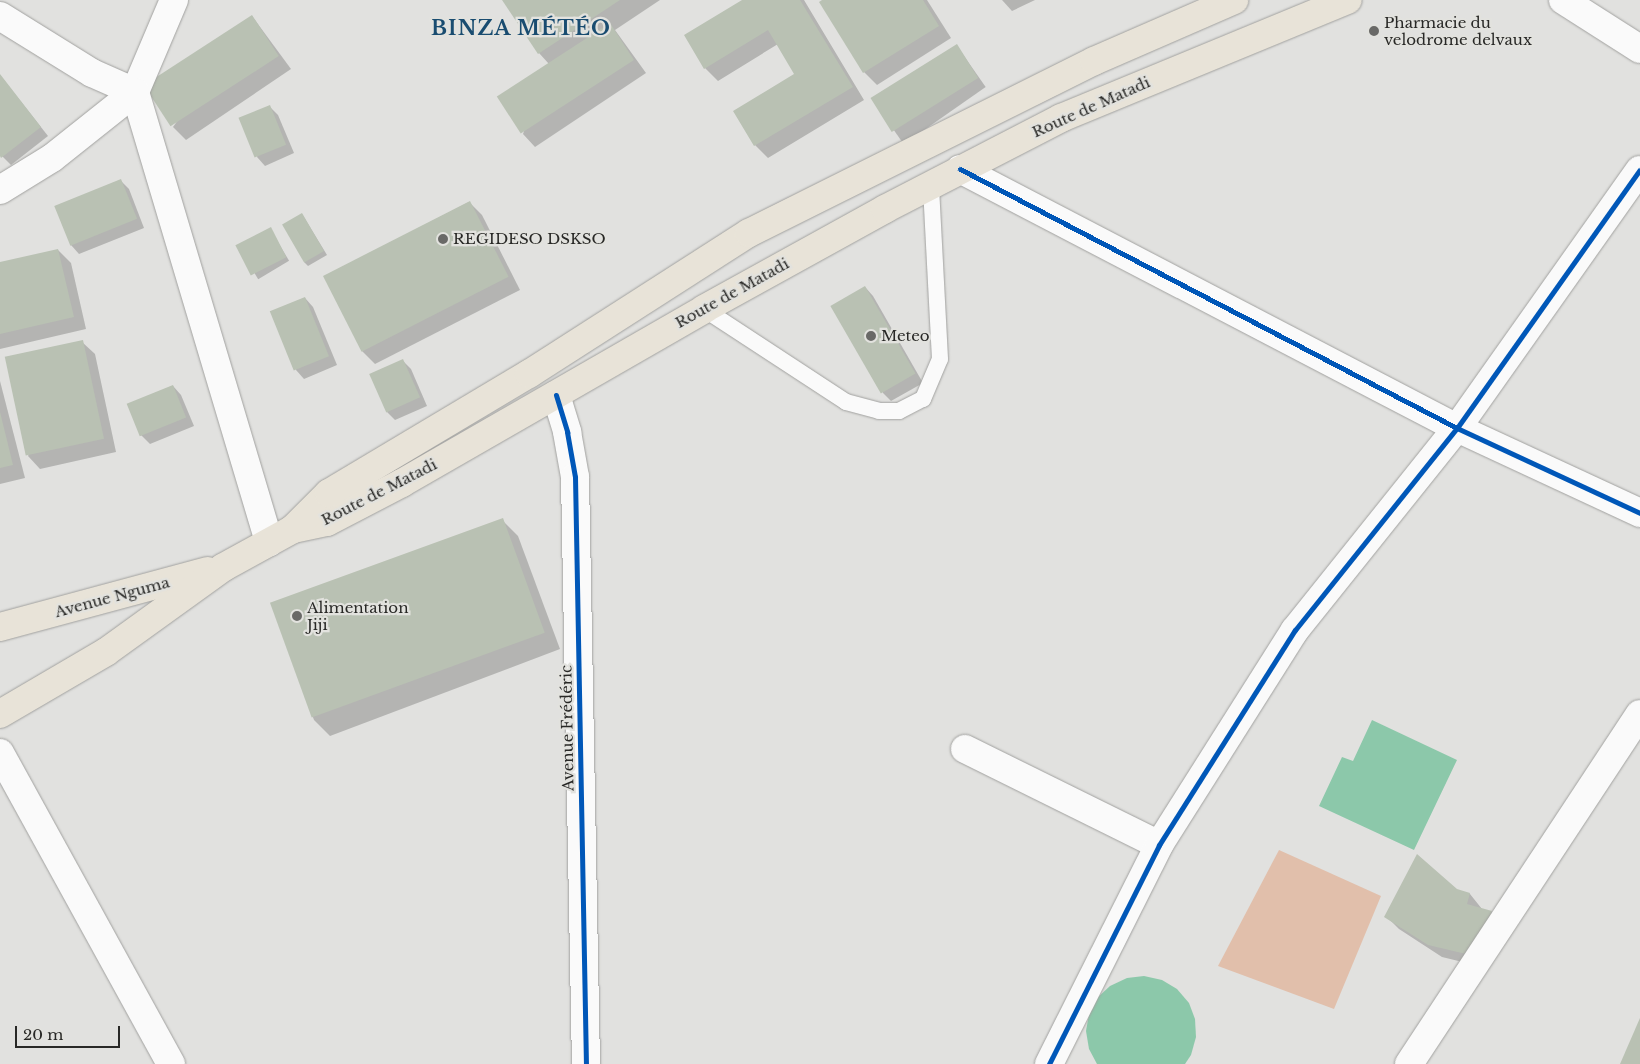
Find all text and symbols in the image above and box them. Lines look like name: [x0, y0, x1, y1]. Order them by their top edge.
place label: Pharmacie du velodrome delvaux: [1384, 13, 1532, 48]
district label: BINZA MÉTÉO: [429, 16, 613, 40]
marker: Pharmacie du velodrome delvaux: [1368, 25, 1380, 37]
street label: Route de Matadi: [1029, 73, 1153, 141]
place label: REGIDESO DSKSO: [453, 230, 606, 248]
marker: REGIDESO DSKSO: [437, 233, 449, 245]
street label: Route de Matadi: [672, 254, 792, 332]
place label: Meteo: [881, 327, 930, 345]
marker: Meteo: [865, 330, 877, 342]
street label: Route de Matadi: [318, 455, 440, 529]
street label: Avenue Nguma: [53, 573, 171, 621]
place label: Alimentation Jiji: [307, 598, 409, 633]
marker: Alimentation Jiji: [291, 610, 303, 622]
street label: Avenue Frédéric: [557, 665, 577, 791]
scale bar: [18, 1016, 122, 1048]
text: 20 m: [23, 1025, 63, 1044]

